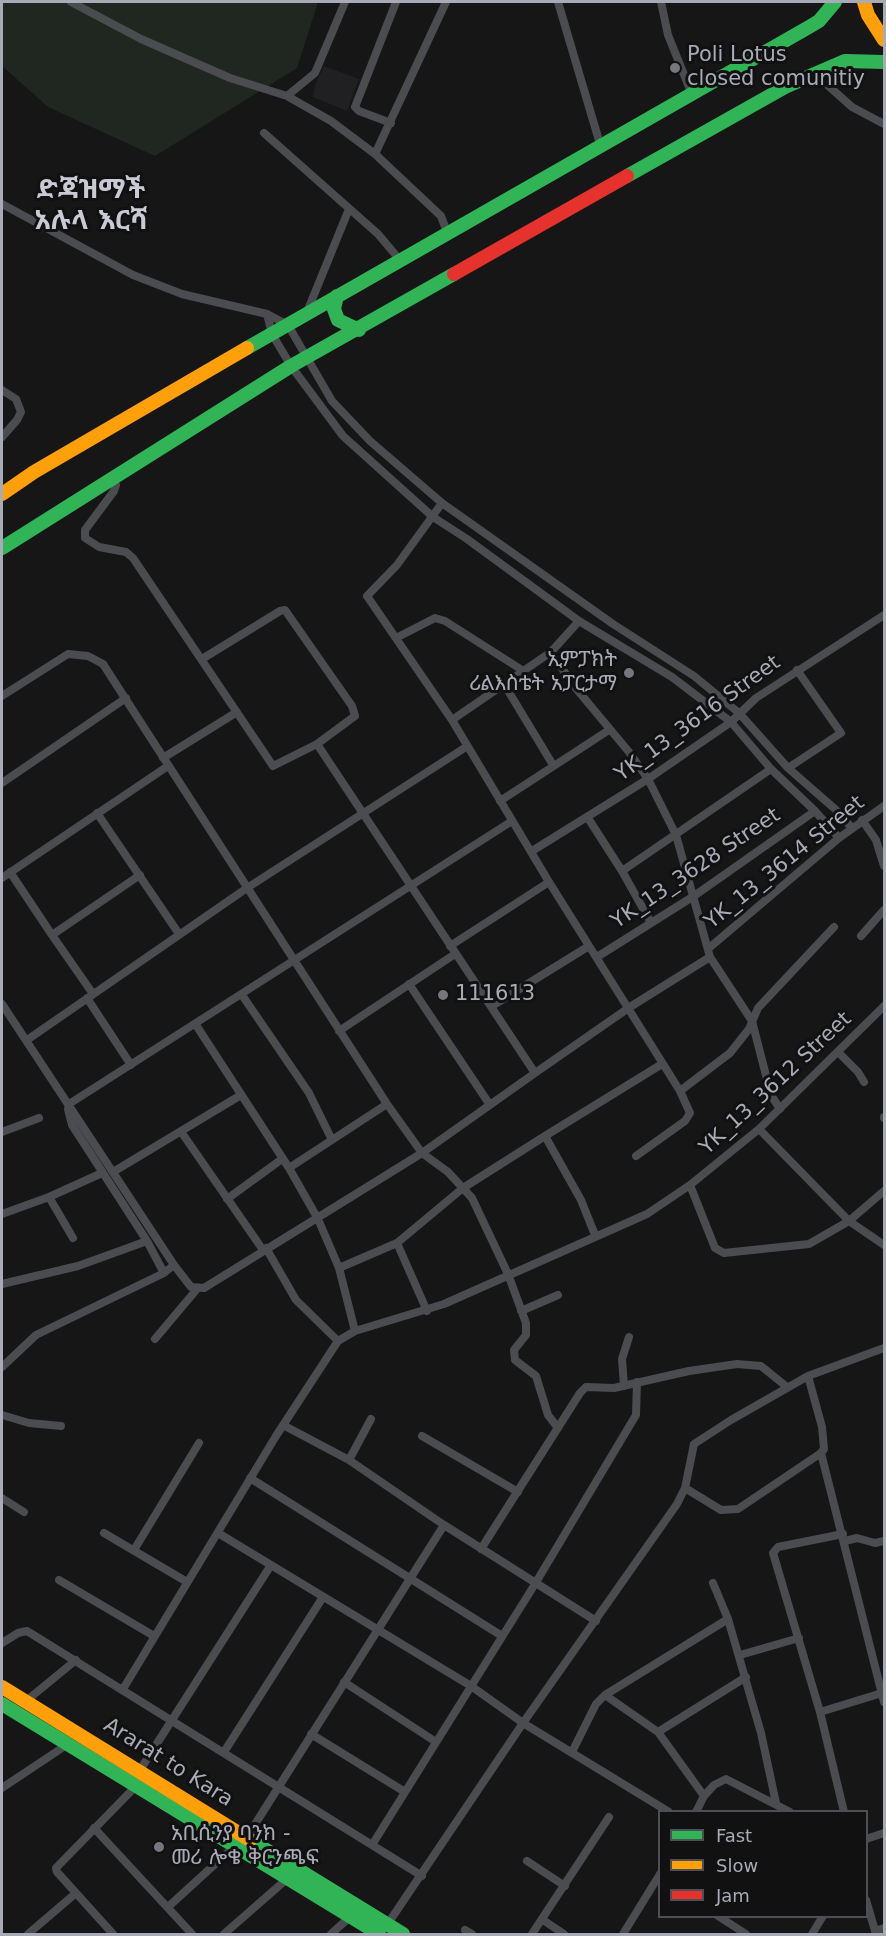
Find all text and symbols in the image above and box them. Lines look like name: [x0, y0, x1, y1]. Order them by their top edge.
place label: Poli Lotus closed comunitiy: [687, 43, 865, 93]
marker: Poli Lotus closed comunitiy: [668, 61, 682, 75]
district label: ድጃዝማች አሉላ እርሻ: [34, 175, 148, 238]
place label: ኢምፓክት ሪልእስቴት አፓርታማ: [469, 648, 617, 698]
street label: YK_13_3616 Street: [610, 651, 786, 787]
marker: ኢምፓክት ሪልእስቴት አፓርታማ: [622, 666, 636, 680]
street label: YK_13_3614 Street: [700, 791, 870, 935]
street label: YK_13_3628 Street: [607, 803, 785, 935]
place label: 111613: [455, 982, 535, 1008]
marker: 111613: [436, 988, 450, 1002]
street label: YK_13_3612 Street: [695, 1007, 857, 1161]
street label: Ararat to Kara: [99, 1713, 237, 1813]
legend: [658, 1810, 868, 1918]
place label: አቢሲንያ ባንክ - መሪ ሎቄ ቅርንጫፍ: [171, 1822, 319, 1872]
text: Fast: [716, 1825, 752, 1846]
marker: አቢሲንያ ባንክ - መሪ ሎቄ ቅርንጫፍ: [152, 1840, 166, 1854]
text: Slow: [716, 1855, 758, 1876]
text: Jam: [716, 1885, 750, 1906]

